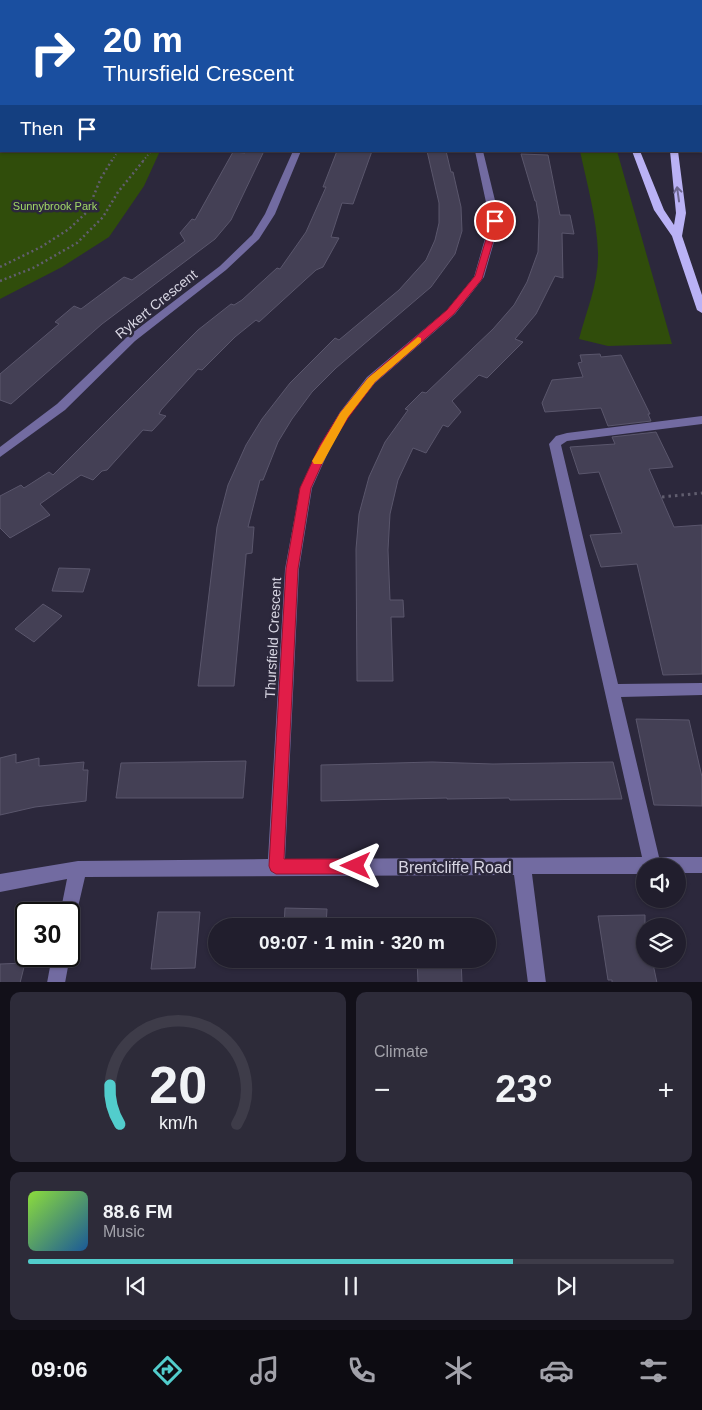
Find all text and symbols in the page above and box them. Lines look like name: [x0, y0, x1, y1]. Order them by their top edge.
icon: right: [20, 20, 85, 85]
text: 20 m: [103, 20, 183, 59]
text: Thursfield Crescent: [103, 61, 294, 86]
icon: arrive: [73, 115, 101, 143]
text: Then: [20, 118, 63, 139]
one-way arrow: [673, 186, 683, 202]
park label: Sunnybrook Park: [13, 200, 98, 212]
pin: [474, 200, 516, 242]
icon: arrive: [481, 207, 509, 235]
street label: Rykert Crescent: [112, 266, 200, 342]
street label: Thursfield Crescent: [262, 577, 284, 699]
position arrow: [329, 839, 381, 891]
map controls: [636, 858, 686, 968]
button: sound: [636, 858, 686, 908]
street label: Brentcliffe Road: [398, 859, 512, 876]
speed limit sign: 30: [15, 902, 80, 967]
button: layers: [636, 918, 686, 968]
text: 09:07 · 1 min · 320 m: [259, 932, 445, 953]
text: Climate: [374, 1043, 428, 1060]
text: 20: [149, 1056, 207, 1114]
text: 23°: [495, 1068, 553, 1110]
text: −: [374, 1074, 390, 1105]
text: +: [658, 1074, 674, 1105]
text: km/h: [159, 1113, 197, 1133]
text: 88.6 FM: [103, 1201, 173, 1222]
text: Music: [103, 1223, 145, 1240]
icon: previous: [122, 1272, 150, 1300]
icon: pause: [337, 1272, 365, 1300]
icon: next: [552, 1272, 580, 1300]
icon: directions: [150, 1353, 185, 1388]
icon: music: [247, 1353, 282, 1388]
icon: phone: [344, 1353, 379, 1388]
icon: climate: [441, 1353, 476, 1388]
icon: car: [539, 1353, 574, 1388]
icon: filters: [636, 1353, 671, 1388]
text: 09:06: [31, 1357, 87, 1382]

